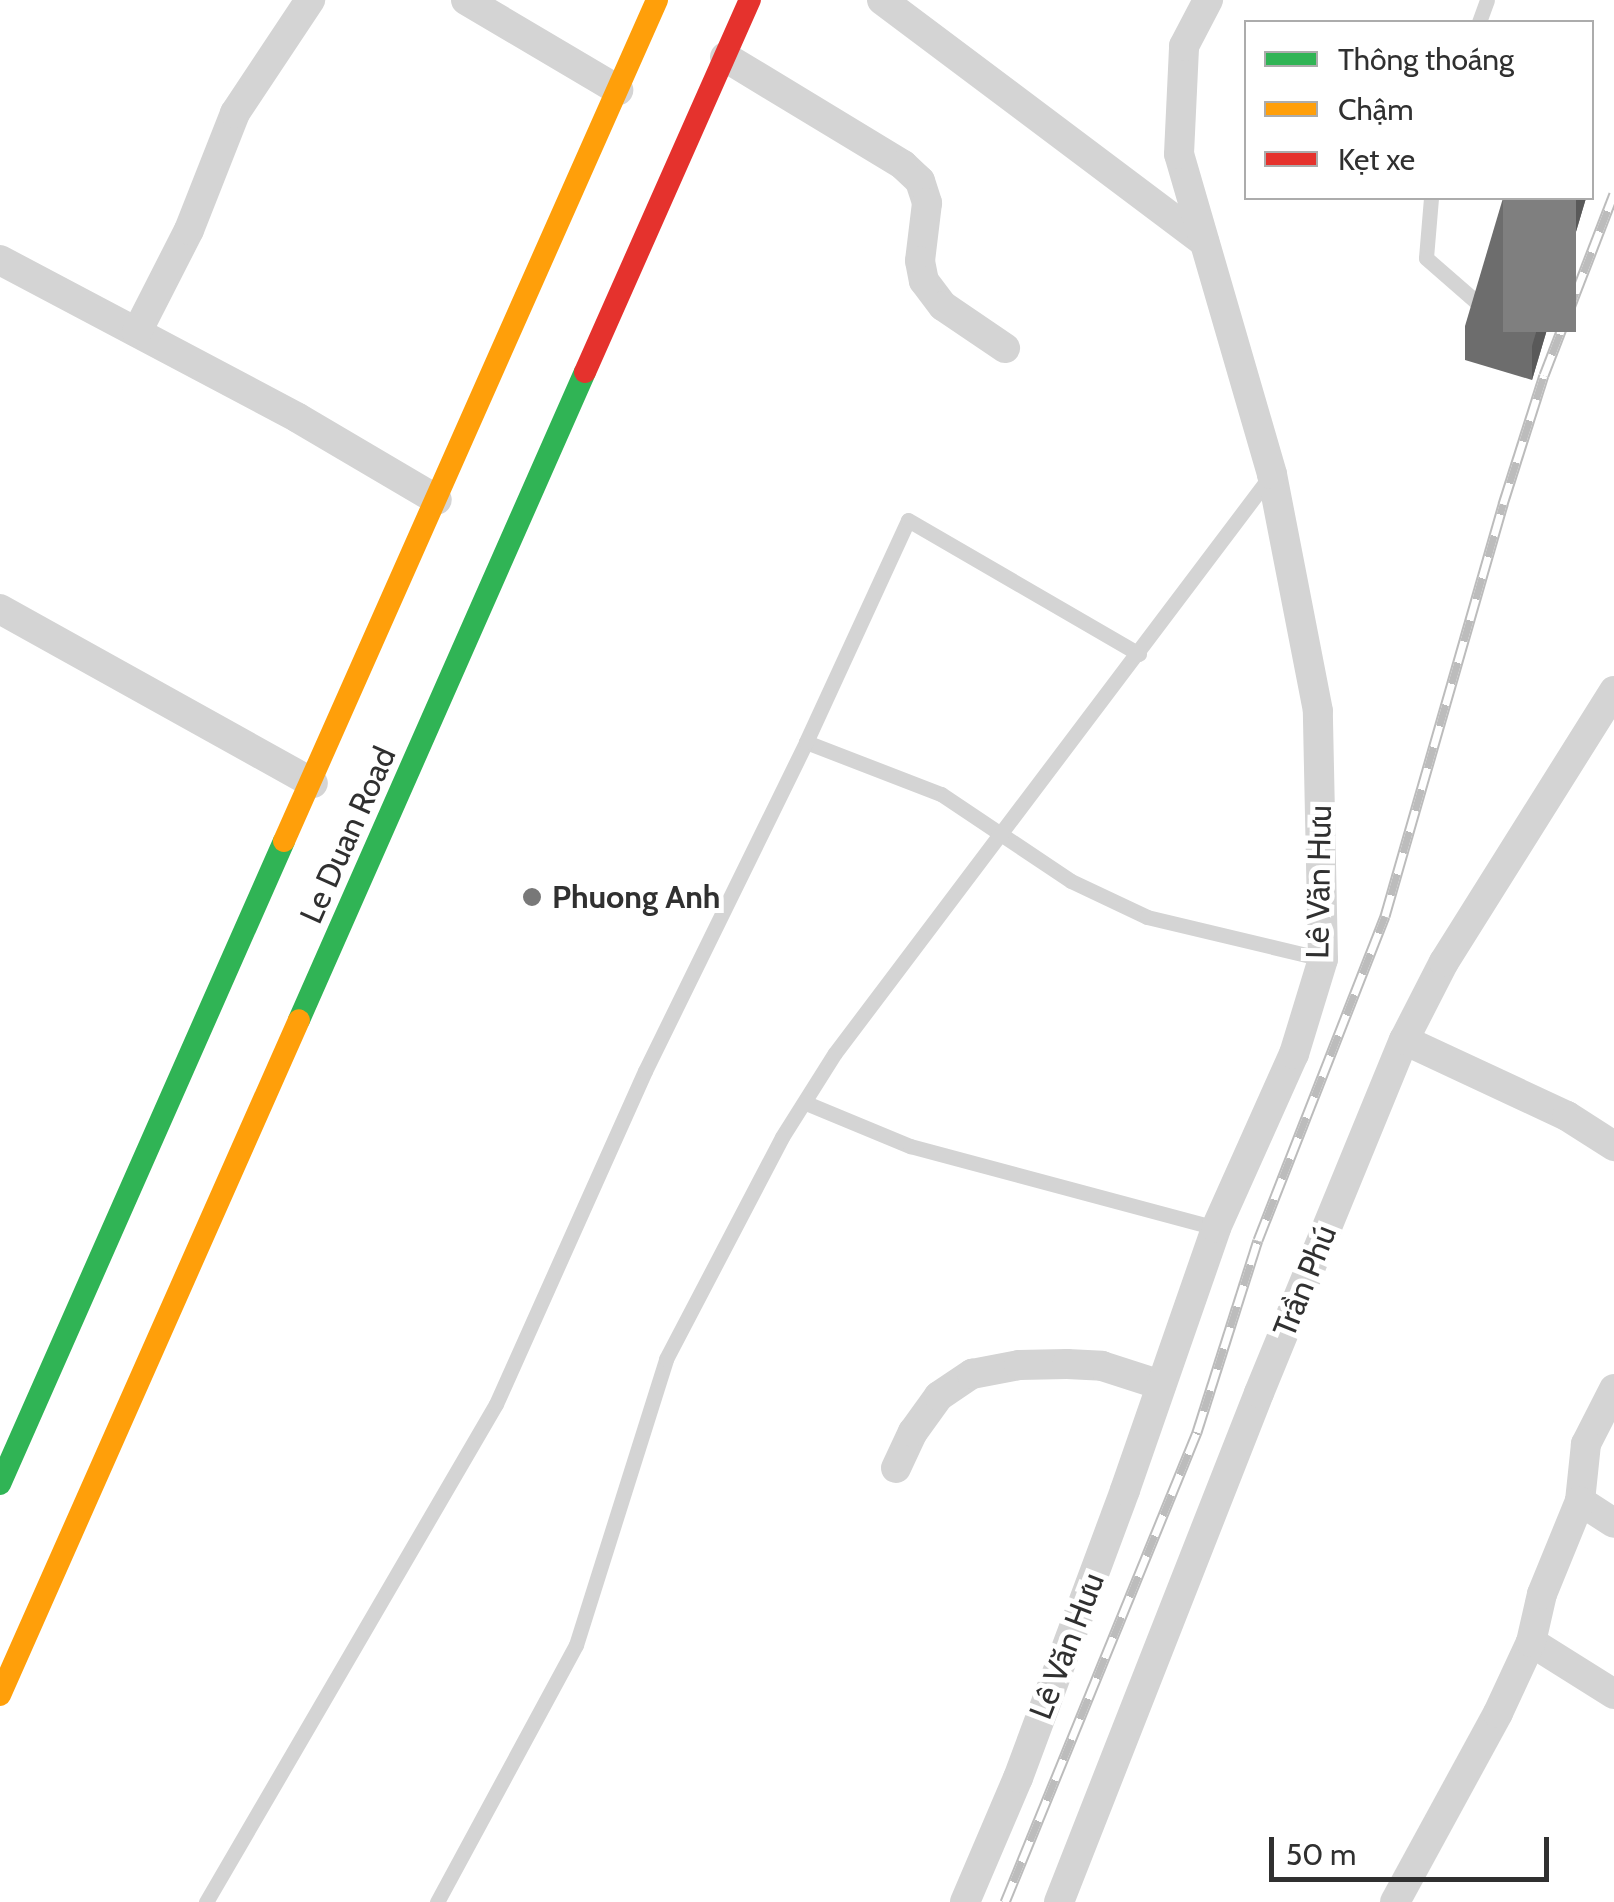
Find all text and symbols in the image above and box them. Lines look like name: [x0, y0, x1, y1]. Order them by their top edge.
legend: [1244, 20, 1594, 200]
text: Thông thoáng: [1338, 41, 1514, 78]
text: Chậm: [1338, 91, 1413, 128]
text: Kẹt xe: [1338, 141, 1415, 178]
street label: Le Duan Road: [292, 741, 404, 929]
street label: Lê Văn Hưu: [1298, 805, 1340, 959]
place label: Phuong Anh: [552, 878, 720, 916]
marker: Phuong Anh: [521, 886, 543, 908]
street label: Trần Phú: [1265, 1220, 1345, 1342]
street label: Lê Văn Hưu: [1022, 1567, 1112, 1725]
scale bar: [1274, 1817, 1554, 1879]
text: 50 m: [1286, 1836, 1356, 1873]

